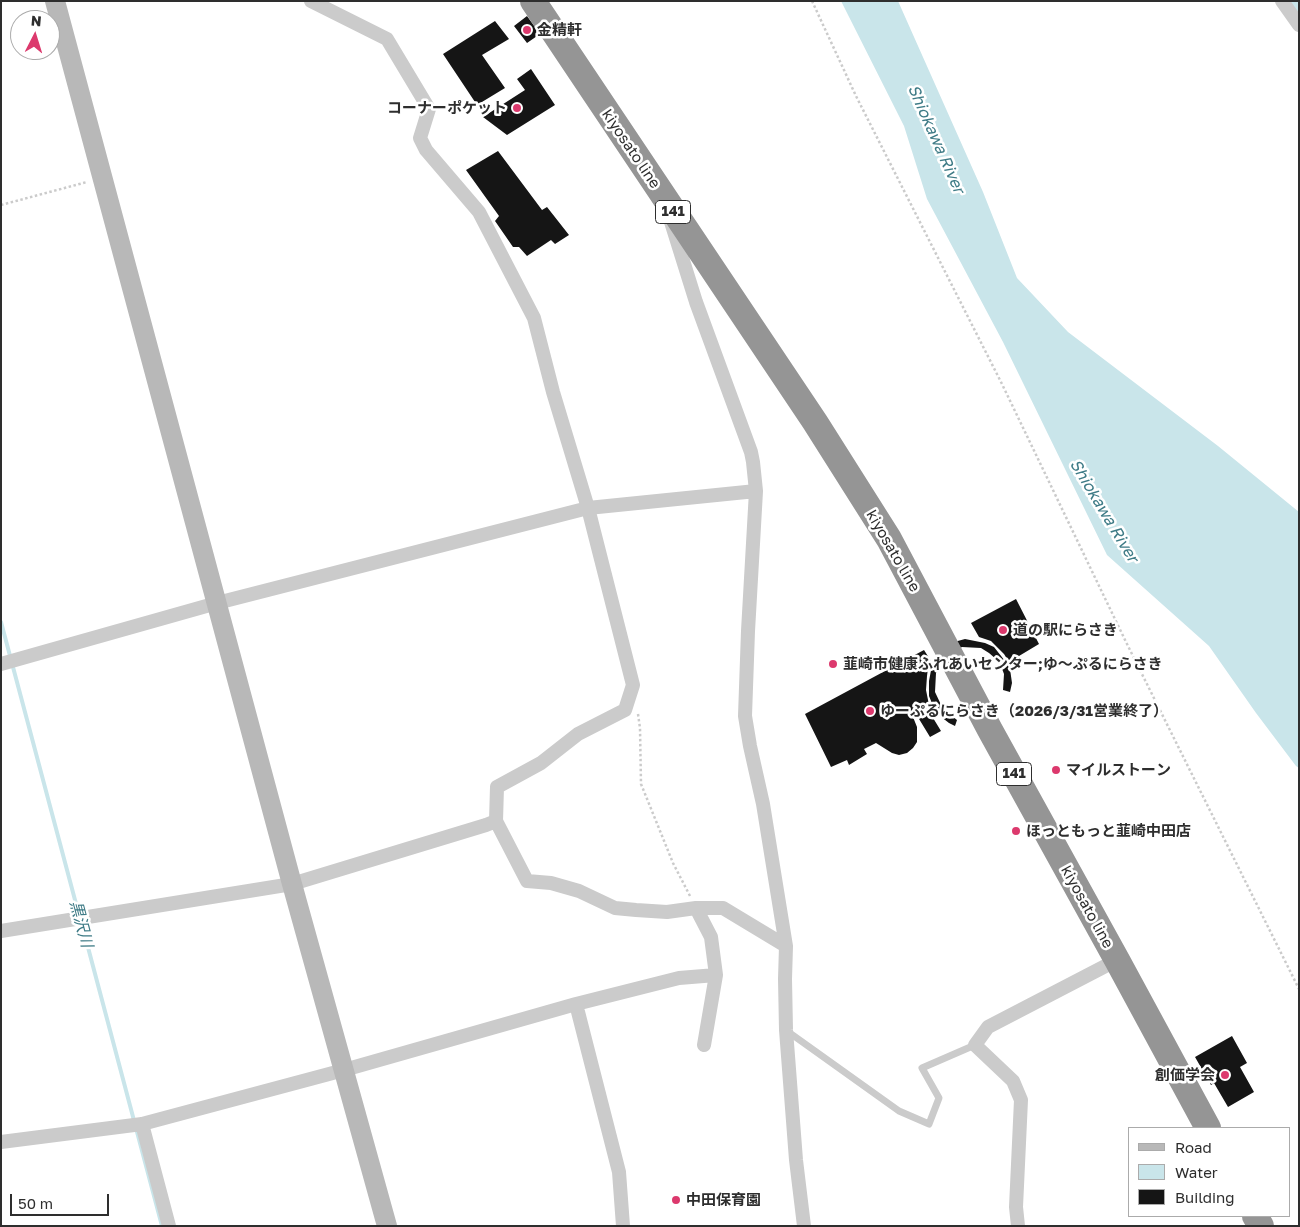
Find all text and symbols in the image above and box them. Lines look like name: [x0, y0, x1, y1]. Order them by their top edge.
north arrow: [10, 10, 60, 60]
text: N: [30, 12, 42, 29]
place label: 金精軒: [537, 21, 582, 39]
marker: 金精軒: [521, 24, 533, 36]
water label: Shiokawa River: [903, 82, 969, 196]
place label: コーナーポケット: [387, 99, 507, 117]
marker: コーナーポケット: [511, 102, 523, 114]
street label: kiyosato line: [598, 106, 664, 192]
road number: 141: [656, 200, 690, 223]
water label: Shiokawa River: [1066, 456, 1142, 566]
street label: kiyosato line: [862, 507, 924, 595]
place label: 道の駅にらさき: [1013, 621, 1118, 639]
marker: 道の駅にらさき: [997, 624, 1009, 636]
place label: 韮崎市健康ふれあいセンター;ゆ～ぷるにらさき: [843, 655, 1163, 673]
marker: 韮崎市健康ふれあいセンター;ゆ～ぷるにらさき: [827, 658, 839, 670]
place label: ゆーぷるにらさき（2026/3/31営業終了）: [880, 702, 1168, 720]
marker: ゆーぷるにらさき（2026/3/31営業終了）: [864, 705, 876, 717]
place label: マイルストーン: [1066, 761, 1171, 779]
road number: 141: [996, 762, 1032, 786]
marker: マイルストーン: [1050, 764, 1062, 776]
place label: ほっともっと韮崎中田店: [1026, 822, 1191, 840]
marker: ほっともっと韮崎中田店: [1010, 825, 1022, 837]
street label: kiyosato line: [1057, 863, 1117, 951]
water label: 黒沢川: [66, 898, 96, 950]
place label: 創価学会: [1155, 1066, 1215, 1084]
marker: 創価学会: [1219, 1069, 1231, 1081]
legend: [1128, 1127, 1290, 1217]
text: Road: [1175, 1138, 1212, 1156]
text: Water: [1175, 1163, 1218, 1181]
scale bar: [12, 1184, 111, 1216]
text: Building: [1175, 1188, 1235, 1206]
place label: 中田保育園: [686, 1191, 761, 1209]
text: 50 m: [18, 1194, 53, 1212]
marker: 中田保育園: [670, 1194, 682, 1206]

